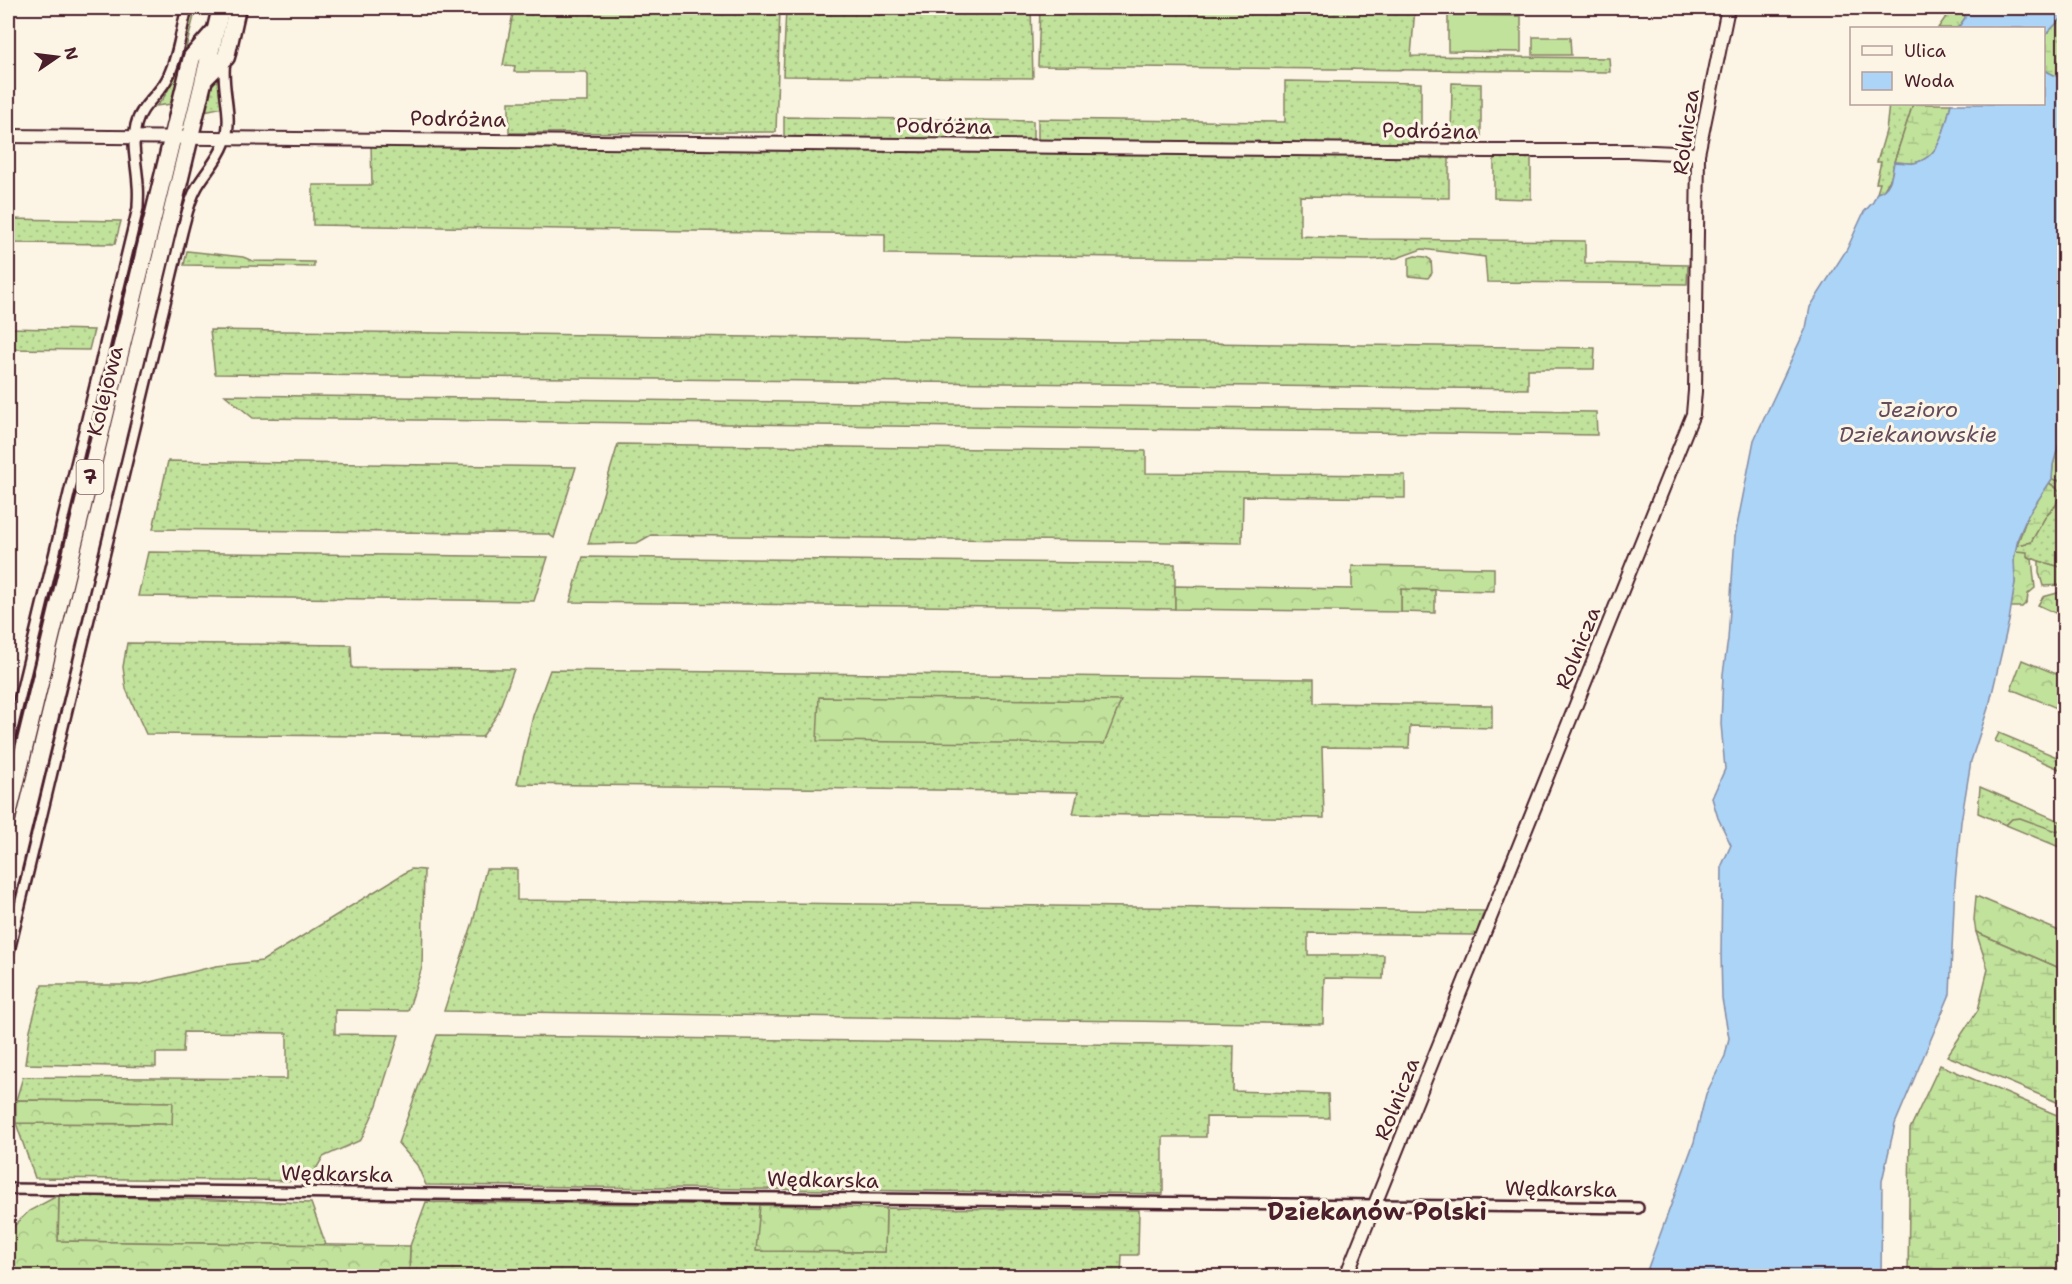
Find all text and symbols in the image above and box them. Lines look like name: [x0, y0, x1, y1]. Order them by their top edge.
north arrow: [27, 27, 87, 87]
legend: [1850, 27, 2045, 105]
text: Ulica: [1904, 39, 1946, 63]
text: N: [59, 45, 83, 62]
text: Woda: [1904, 69, 1954, 93]
street label: Rolnicza: [1666, 87, 1706, 177]
street label: Podróżna: [410, 104, 506, 134]
street label: Podróżna: [896, 111, 992, 141]
street label: Podróżna: [1382, 116, 1478, 146]
street label: Kolejowa: [80, 343, 130, 439]
water label: Jezioro Dziekanowskie: [1839, 395, 1997, 449]
road number: 7: [76, 460, 104, 494]
street label: Rolnicza: [1549, 603, 1607, 693]
street label: Rolnicza: [1368, 1054, 1426, 1144]
street label: Wędkarska: [281, 1159, 393, 1189]
street label: Wędkarska: [767, 1165, 879, 1195]
street label: Wędkarska: [1505, 1174, 1617, 1204]
district label: Dziekanów Polski: [1267, 1196, 1487, 1228]

